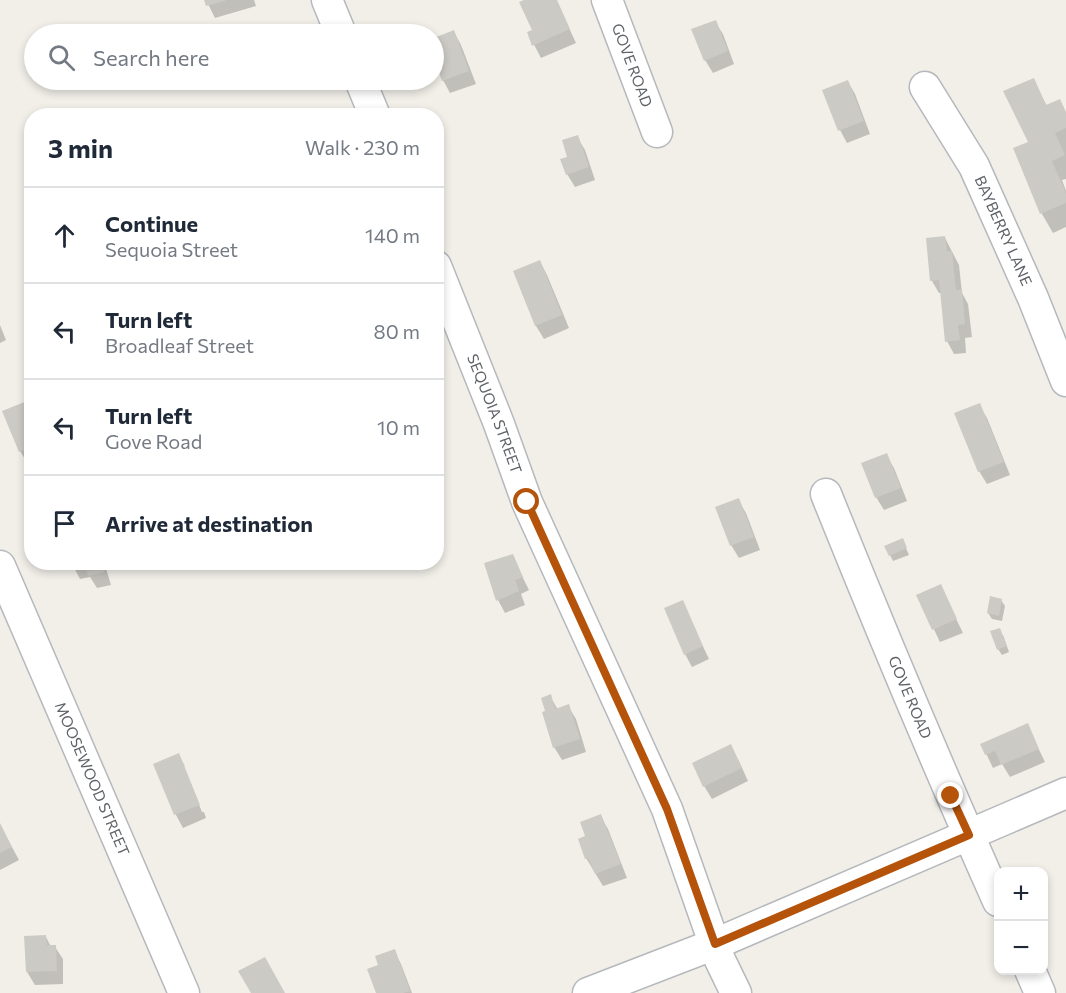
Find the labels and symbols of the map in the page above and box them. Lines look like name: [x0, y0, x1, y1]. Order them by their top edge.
street label: GOVE ROAD: [609, 21, 657, 109]
street label: BAYBERRY LANE: [971, 173, 1036, 288]
street label: SEQUOIA STREET: [464, 351, 526, 476]
route start: [513, 488, 539, 514]
street label: GOVE ROAD: [885, 653, 936, 741]
street label: MOOSEWOOD STREET: [52, 699, 134, 859]
route end: [937, 782, 963, 808]

